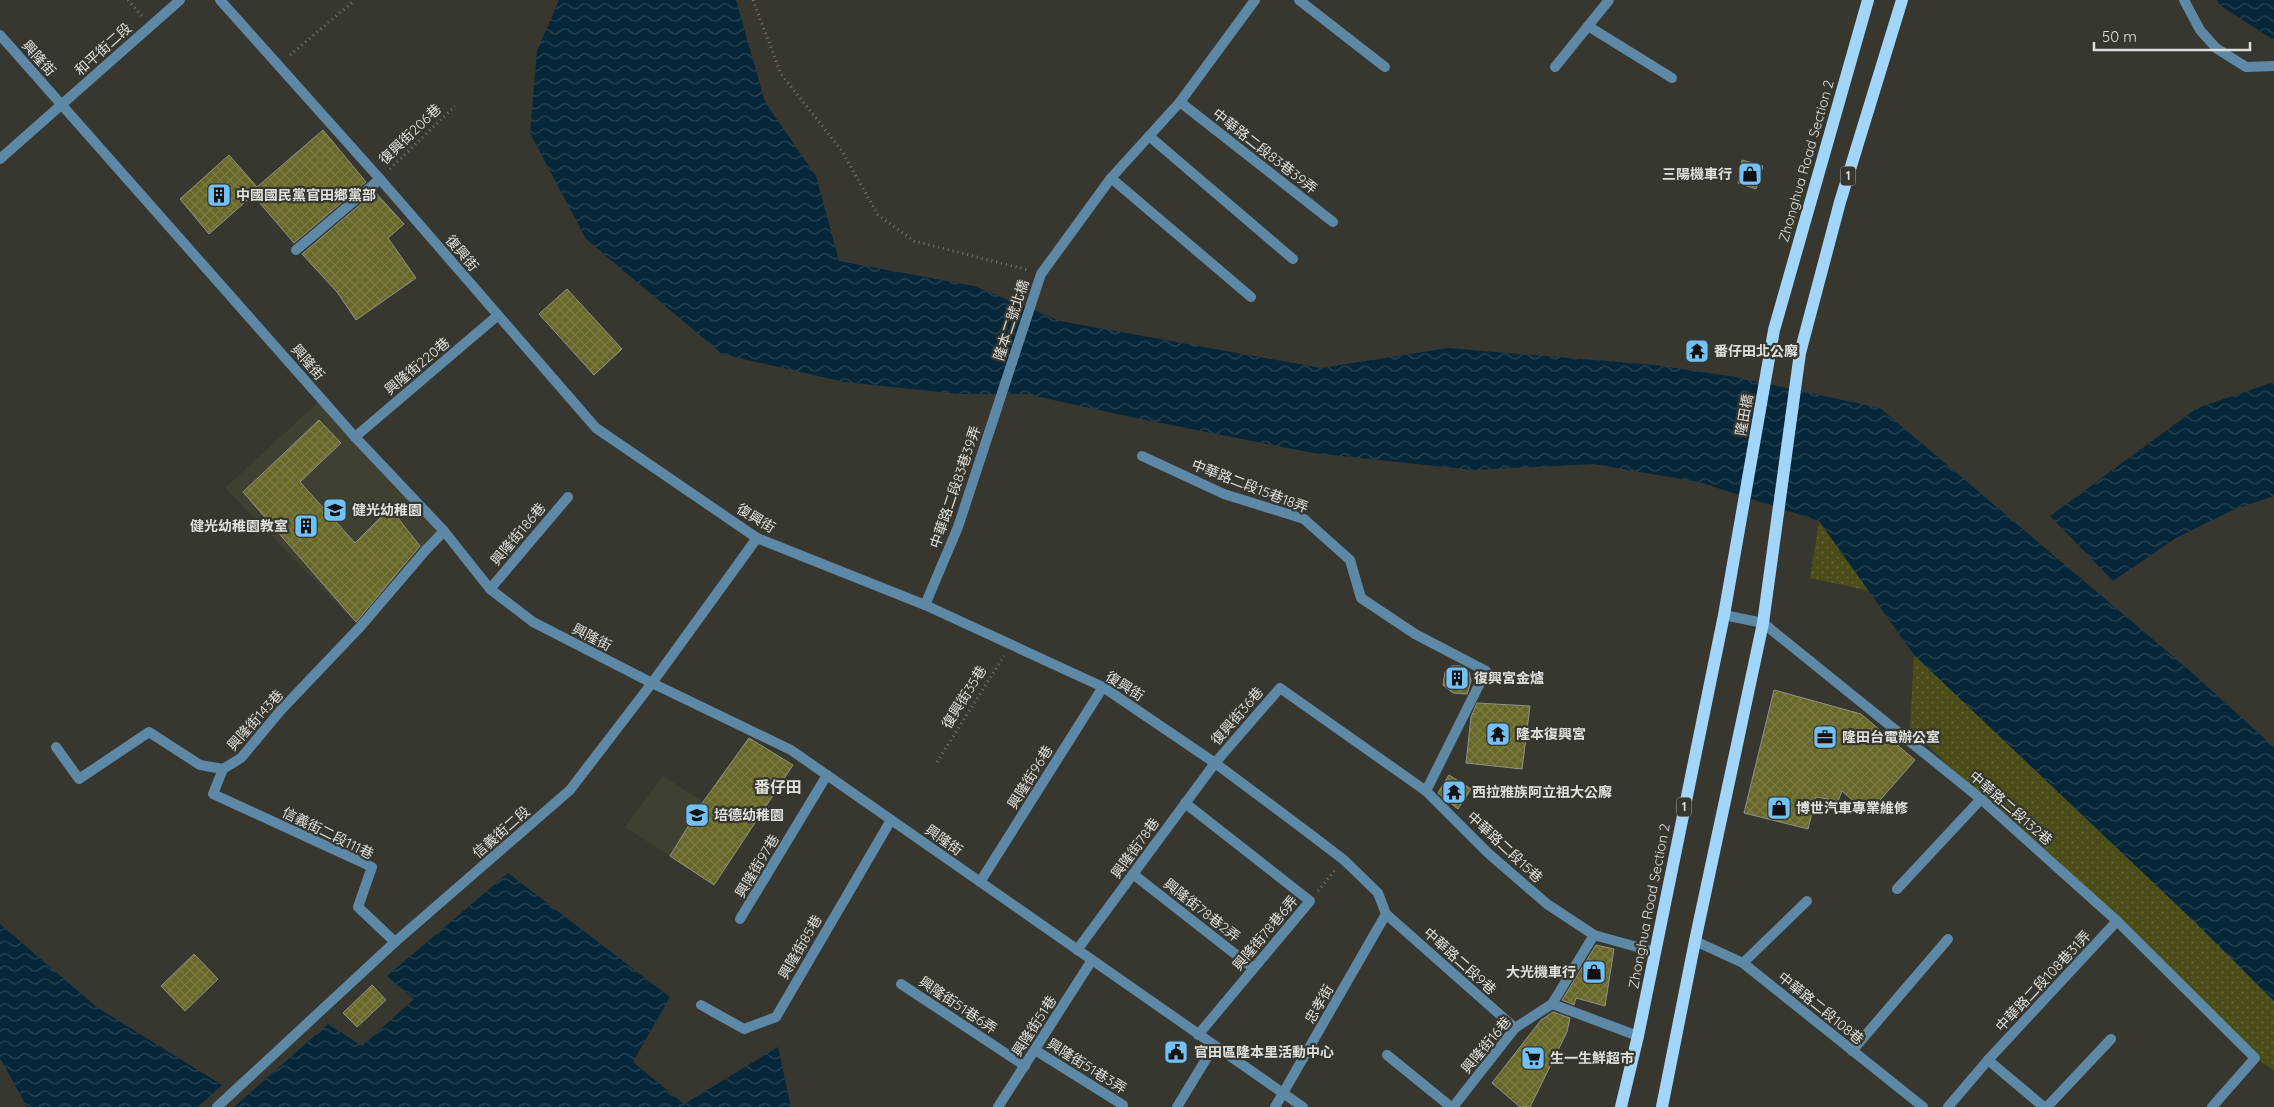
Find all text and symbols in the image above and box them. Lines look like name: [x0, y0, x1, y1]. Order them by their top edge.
street label: 和平街二段: [71, 19, 135, 79]
scale bar: [2094, 20, 2250, 52]
text: 50 m: [2102, 27, 2137, 46]
street label: 興隆街: [18, 36, 60, 80]
street label: Zhonghua Road Section 2: [1774, 78, 1838, 244]
street label: 復興街206巷: [375, 100, 445, 168]
street label: 中華路二段83巷39弄: [1209, 104, 1321, 198]
shop icon: 三陽機車行: [1737, 161, 1763, 187]
place label: 三陽機車行: [1662, 165, 1732, 183]
road number: 1: [1840, 167, 1856, 186]
building icon: 中國國民黨官田鄉黨部: [206, 182, 232, 208]
place label: 中國國民黨官田鄉黨部: [236, 186, 376, 204]
street label: 復興街: [442, 231, 482, 275]
street label: 隆本二號北橋: [989, 277, 1033, 363]
street label: 興隆街220巷: [381, 333, 453, 399]
temple icon: 番仔田北公廨: [1684, 338, 1710, 364]
street label: 興隆街: [287, 340, 329, 384]
place label: 番仔田北公廨: [1714, 342, 1798, 360]
street label: 隆田橋: [1731, 393, 1757, 437]
street label: 中華路二段83巷39弄: [926, 424, 984, 550]
street label: 中華路二段15巷18弄: [1189, 455, 1311, 517]
school or university icon: 健光幼稚園: [322, 497, 348, 523]
street label: 興隆街186巷: [487, 499, 549, 569]
street label: 復興街: [733, 499, 779, 537]
place label: 健光幼稚園: [352, 501, 422, 519]
building icon: 健光幼稚園教室: [293, 513, 319, 539]
place label: 健光幼稚園教室: [190, 517, 288, 535]
street label: 興隆街: [569, 619, 615, 655]
street label: 復興街35巷: [938, 662, 990, 732]
building icon: 復興宮金爐: [1444, 665, 1470, 691]
street label: 復興街: [1102, 667, 1148, 705]
place label: 復興宮金爐: [1474, 669, 1544, 687]
street label: 復興街36巷: [1207, 683, 1267, 749]
street label: 興隆街143巷: [223, 686, 287, 754]
temple icon: 隆本復興宮: [1485, 721, 1511, 747]
office icon: 隆田台電辦公室: [1812, 724, 1838, 750]
place label: 隆本復興宮: [1516, 725, 1586, 743]
place label: 隆田台電辦公室: [1842, 728, 1940, 746]
street label: 興隆街96巷: [1003, 742, 1057, 812]
street label: 中華路二段132巷: [1966, 767, 2056, 849]
district label: 番仔田: [754, 777, 802, 797]
temple icon: 西拉雅族阿立祖大公廨: [1441, 779, 1467, 805]
place label: 西拉雅族阿立祖大公廨: [1472, 783, 1612, 801]
shop icon: 博世汽車專業維修: [1766, 795, 1792, 821]
road number: 1: [1676, 798, 1692, 816]
place label: 博世汽車專業維修: [1796, 799, 1908, 817]
street label: 信義街二段: [469, 802, 533, 862]
school or university icon: 培德幼稚園: [684, 802, 710, 828]
street label: 信義街二段111巷: [279, 803, 377, 863]
place label: 培德幼稚園: [714, 806, 784, 824]
street label: 中華路二段15巷: [1463, 807, 1547, 887]
street label: 興隆街78巷: [1107, 814, 1163, 882]
street label: 興隆街: [922, 821, 966, 859]
street label: Zhonghua Road Section 2: [1624, 822, 1674, 990]
street label: 興隆街97巷: [731, 831, 783, 901]
street label: 興隆街78巷2弄: [1160, 874, 1244, 946]
street label: 興隆街78巷6弄: [1228, 892, 1302, 974]
street label: 興隆街85巷: [774, 912, 826, 982]
street label: 中華路二段9巷: [1420, 924, 1500, 998]
street label: 中華路二段108巷31弄: [1992, 927, 2094, 1035]
shop icon: 大光機車行: [1581, 959, 1607, 985]
place label: 大光機車行: [1506, 963, 1576, 981]
street label: 中華路二段108巷: [1775, 968, 1867, 1048]
street label: 興隆街51巷6弄: [916, 972, 1000, 1038]
street label: 忠孝街: [1301, 981, 1337, 1027]
street label: 興隆街51巷: [1008, 992, 1060, 1060]
street label: 興隆街16巷: [1457, 1013, 1515, 1077]
street label: 興隆街51巷3弄: [1044, 1034, 1130, 1098]
public building icon: 官田區隆本里活動中心: [1163, 1039, 1189, 1065]
place label: 官田區隆本里活動中心: [1194, 1043, 1334, 1061]
supermarket icon: 生一生鮮超市: [1520, 1045, 1546, 1071]
place label: 生一生鮮超市: [1550, 1049, 1634, 1067]

